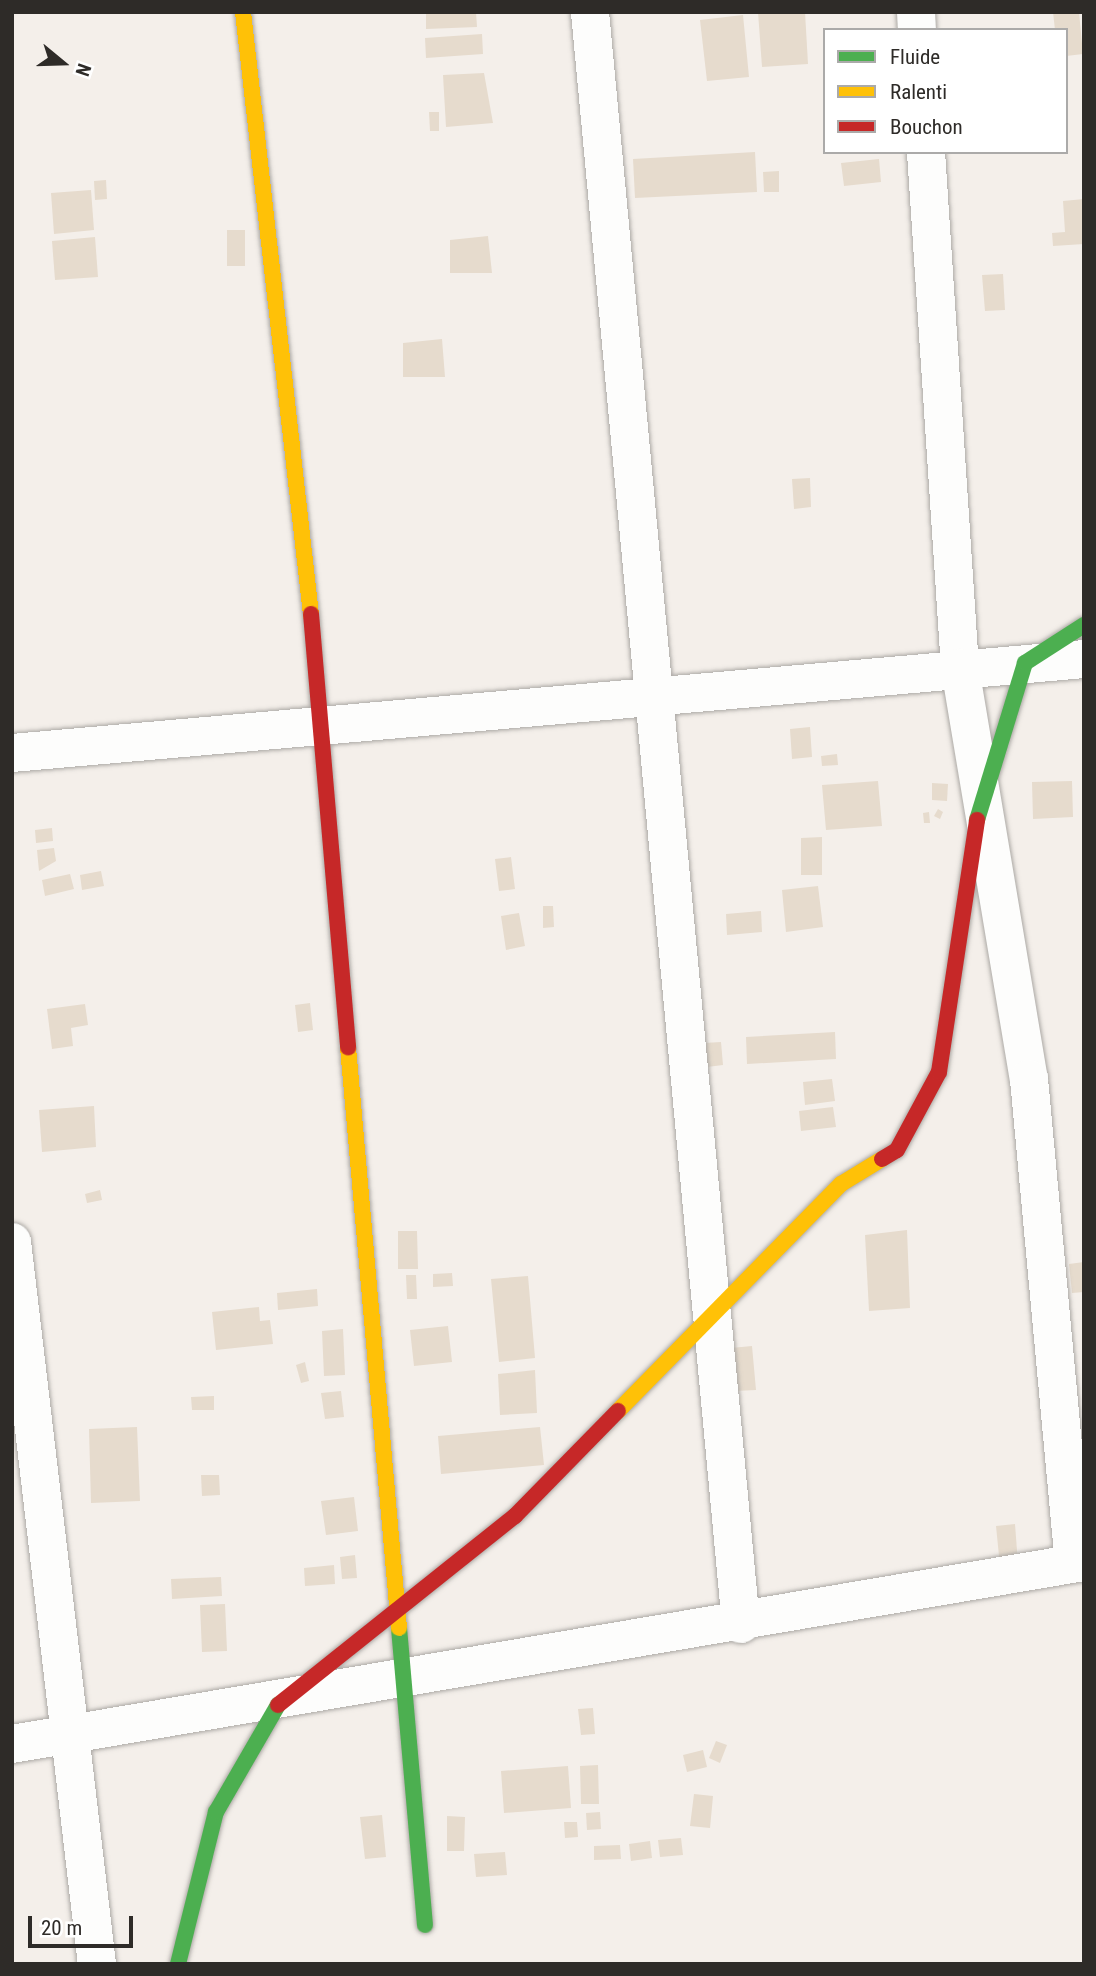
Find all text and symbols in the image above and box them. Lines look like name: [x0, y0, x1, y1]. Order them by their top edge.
north arrow: [28, 28, 98, 98]
legend: [823, 28, 1068, 154]
text: Fluide: [890, 45, 940, 69]
text: N: [71, 61, 96, 79]
text: Ralenti: [890, 80, 947, 104]
text: Bouchon: [890, 115, 963, 139]
scale bar: [32, 1902, 136, 1946]
text: 20 m: [41, 1916, 82, 1940]

